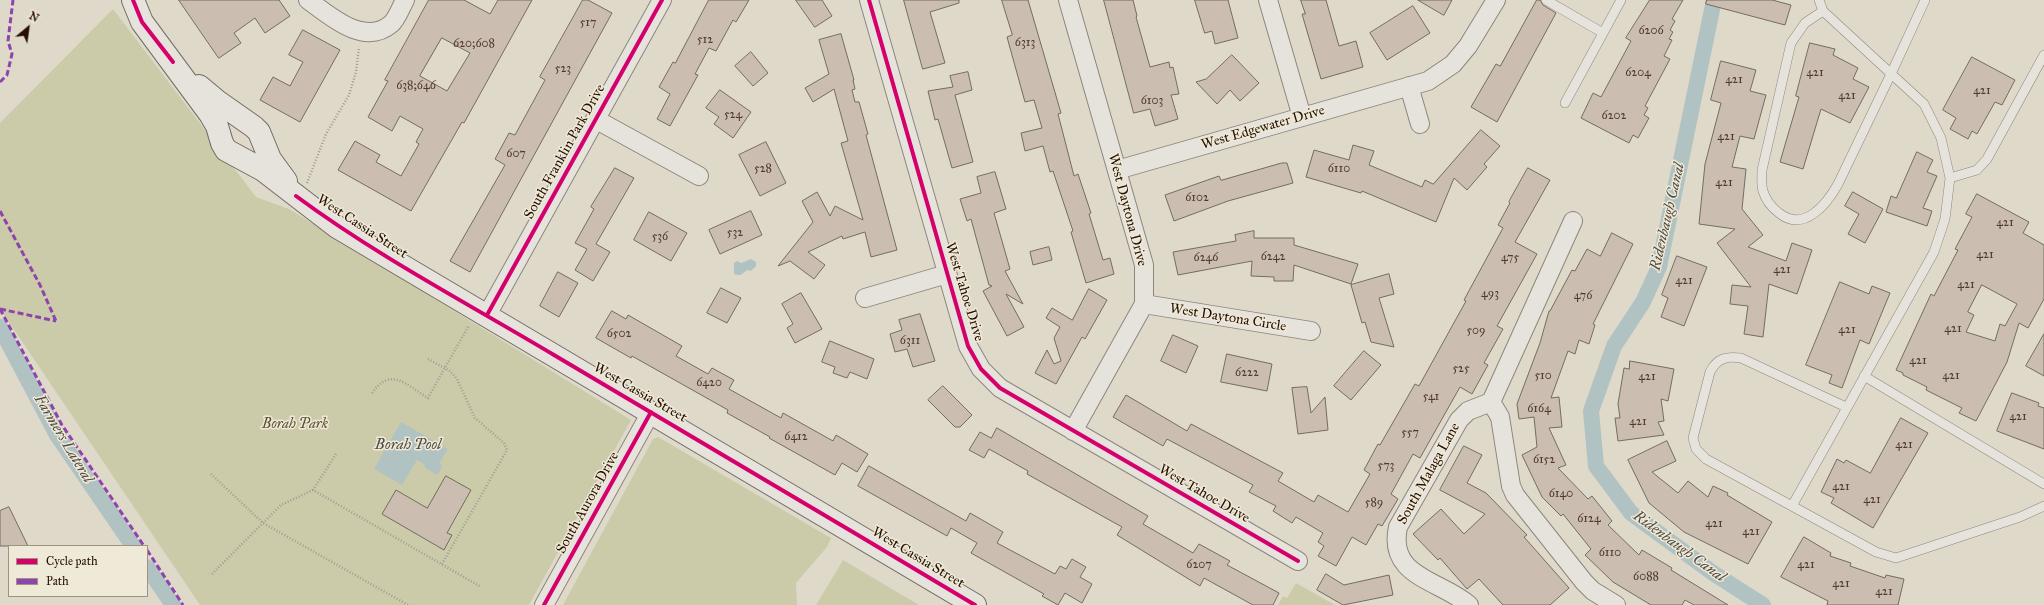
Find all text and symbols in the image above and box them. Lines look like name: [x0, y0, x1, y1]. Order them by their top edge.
north arrow: [8, 8, 48, 48]
text: N: [27, 9, 41, 25]
house number: 517: [580, 16, 596, 30]
house number: 6206: [1638, 24, 1664, 38]
house number: 512: [697, 33, 713, 47]
house number: 6313: [1015, 36, 1035, 50]
house number: 620;608: [453, 37, 495, 51]
house number: 523: [555, 62, 571, 76]
house number: 6204: [1625, 66, 1651, 80]
house number: 421: [1806, 66, 1824, 80]
house number: 421: [1725, 73, 1743, 87]
house number: 638;646: [396, 79, 436, 93]
street label: South Franklin Park Drive: [521, 82, 609, 222]
house number: 421: [1973, 84, 1991, 98]
house number: 421: [1838, 89, 1856, 103]
house number: 6103: [1141, 94, 1163, 108]
street label: West Edgewater Drive: [1199, 102, 1327, 154]
house number: 524: [724, 108, 742, 122]
house number: 6202: [1602, 109, 1626, 123]
house number: 421: [1717, 130, 1735, 144]
house number: 607: [506, 147, 526, 161]
street label: West Daytona Drive: [1104, 152, 1150, 268]
house number: 528: [754, 162, 772, 176]
house number: 6110: [1328, 162, 1350, 176]
water label: Ridenbaugh Canal: [1647, 162, 1689, 272]
house number: 421: [1715, 176, 1733, 190]
street label: West Cassia Street: [313, 191, 411, 263]
house number: 6102: [1185, 191, 1209, 205]
house number: 421: [1996, 216, 2014, 230]
house number: 532: [727, 226, 743, 240]
house number: 536: [652, 230, 668, 244]
street label: West Tahoe Drive: [941, 241, 987, 343]
house number: 421: [1976, 248, 1994, 262]
house number: 6242: [1261, 250, 1285, 264]
house number: 6246: [1194, 251, 1218, 265]
house number: 475: [1501, 251, 1519, 265]
house number: 421: [1773, 263, 1791, 277]
house number: 421: [1675, 274, 1693, 288]
house number: 421: [1957, 278, 1975, 292]
house number: 493: [1481, 287, 1499, 301]
house number: 476: [1574, 289, 1592, 303]
street label: West Daytona Circle: [1169, 301, 1287, 335]
house number: 421: [1944, 322, 1962, 336]
house number: 421: [1838, 323, 1856, 337]
house number: 509: [1466, 324, 1486, 338]
house number: 6502: [607, 327, 631, 341]
house number: 6311: [900, 334, 920, 348]
house number: 421: [1909, 354, 1927, 368]
street label: West Cassia Street: [590, 360, 690, 426]
house number: 525: [1453, 362, 1469, 376]
house number: 6222: [1235, 366, 1259, 380]
house number: 510: [1534, 369, 1552, 383]
house number: 421: [1942, 369, 1960, 383]
house number: 421: [1638, 370, 1656, 384]
house number: 6420: [696, 376, 722, 390]
house number: 541: [1423, 390, 1439, 404]
water label: Farmers Lateral: [30, 392, 96, 486]
house number: 6164: [1527, 402, 1551, 416]
house number: 421: [2009, 410, 2027, 424]
house number: 421: [1629, 415, 1647, 429]
park label: Borah Park: [262, 417, 328, 433]
street label: South Malaga Lane: [1394, 420, 1464, 528]
house number: 557: [1401, 426, 1419, 440]
house number: 6412: [784, 430, 808, 444]
water label: Borah Pool: [375, 436, 441, 454]
house number: 421: [1895, 438, 1913, 452]
street label: South Aurora Drive: [553, 449, 623, 557]
house number: 6152: [1533, 453, 1555, 467]
house number: 573: [1378, 459, 1394, 473]
street label: West Tahoe Drive: [1155, 461, 1253, 527]
house number: 421: [1832, 480, 1850, 494]
house number: 6140: [1549, 487, 1573, 501]
house number: 421: [1863, 493, 1881, 507]
house number: 589: [1365, 496, 1383, 510]
water label: Ridenbaugh Canal: [1629, 508, 1729, 586]
house number: 6124: [1577, 512, 1601, 526]
house number: 421: [1705, 517, 1723, 531]
street label: West Cassia Street: [869, 524, 967, 592]
house number: 421: [1742, 525, 1760, 539]
legend: [8, 545, 148, 597]
house number: 6110: [1599, 546, 1621, 560]
text: Cycle path: [46, 554, 98, 568]
house number: 6207: [1186, 558, 1212, 572]
house number: 421: [1797, 558, 1815, 572]
house number: 6088: [1633, 570, 1659, 584]
text: Path: [46, 574, 69, 588]
house number: 421: [1832, 577, 1850, 591]
house number: 421: [1875, 585, 1893, 599]

